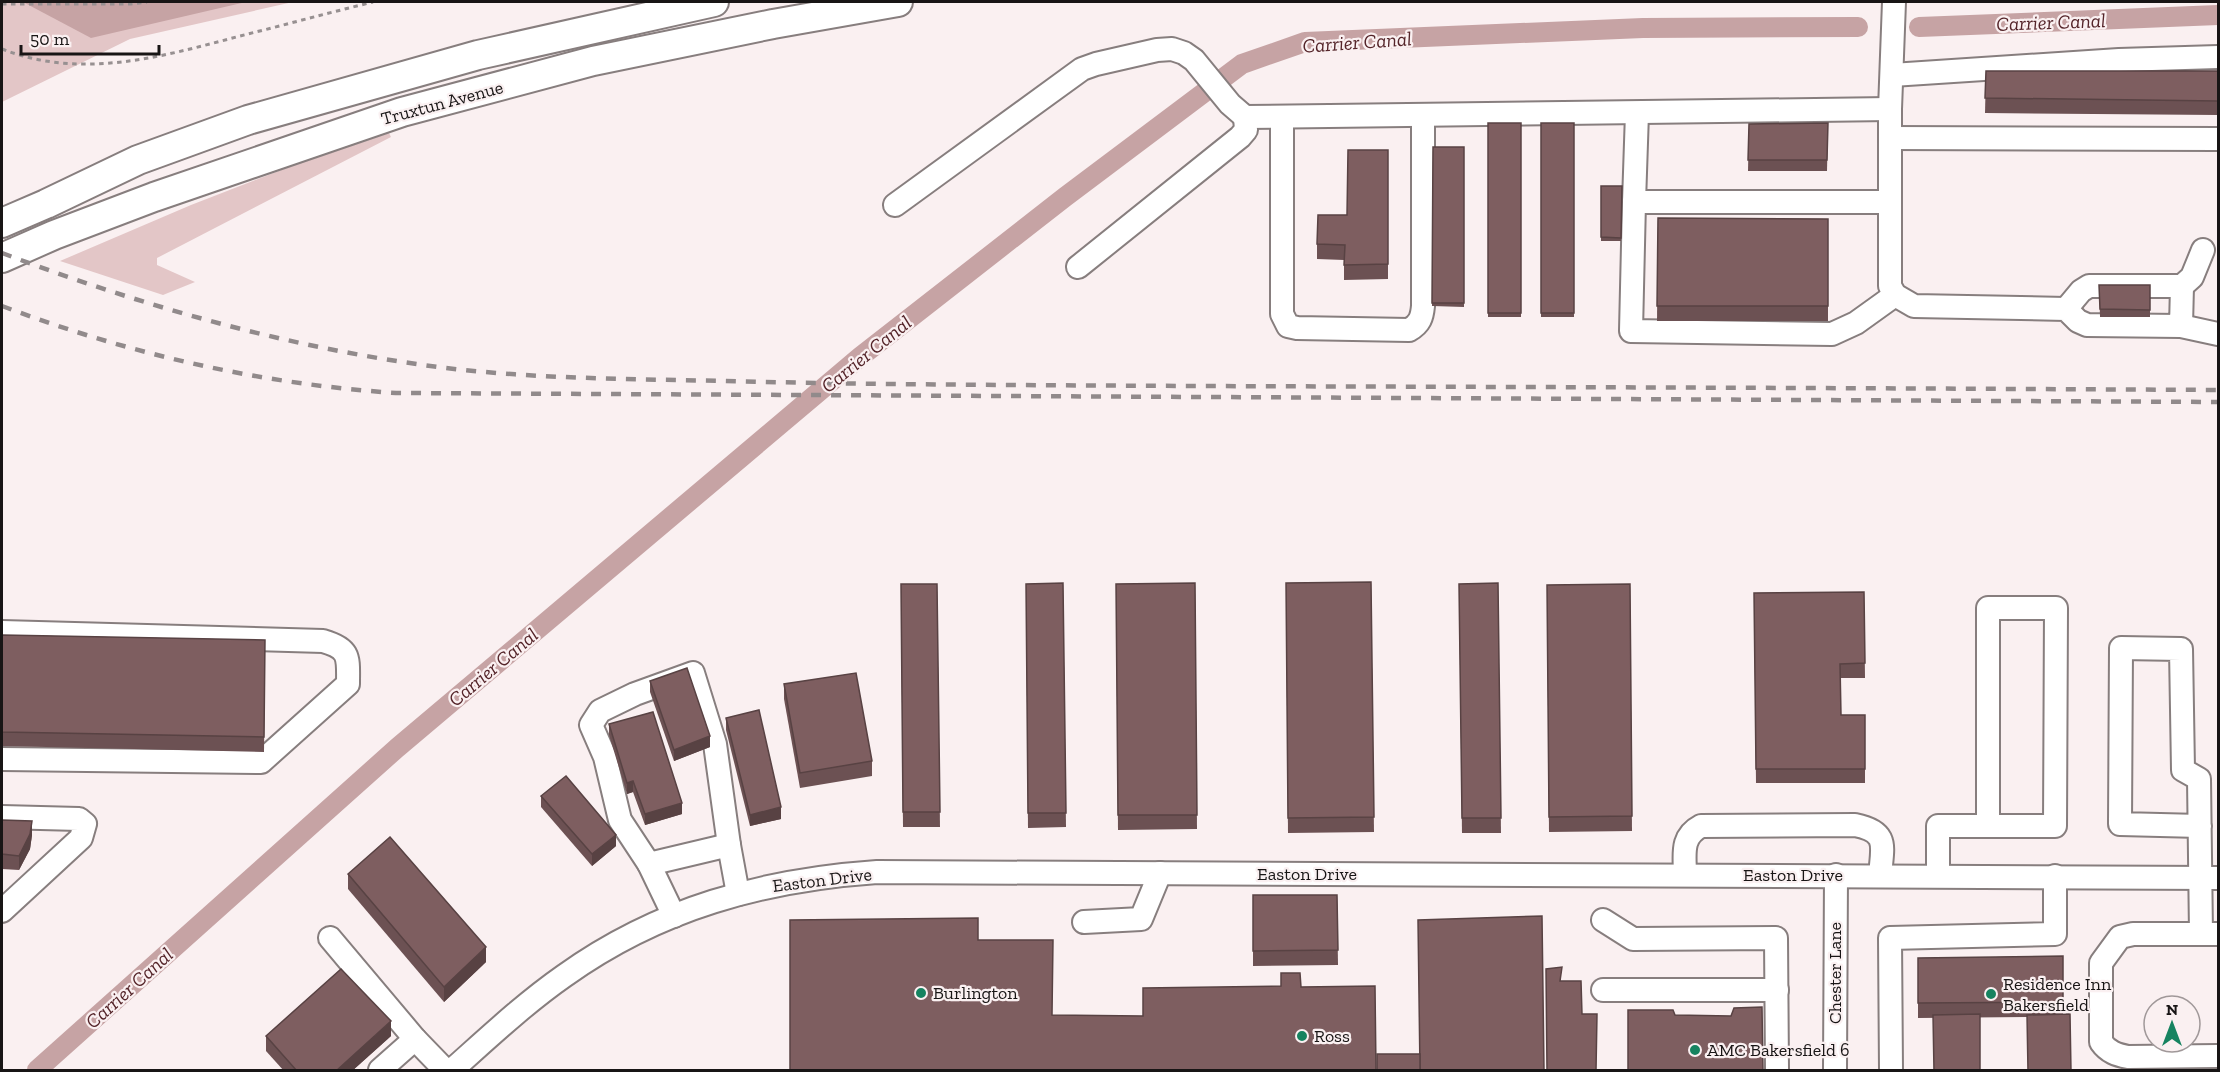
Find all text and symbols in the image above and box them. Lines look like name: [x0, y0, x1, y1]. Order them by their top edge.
water label: Carrier Canal: [1996, 8, 2106, 36]
scale bar: [21, 18, 159, 56]
water label: Carrier Canal: [1302, 26, 1412, 58]
text: 50 m: [30, 28, 70, 50]
street label: Truxtun Avenue: [379, 76, 505, 130]
water label: Carrier Canal: [816, 310, 916, 398]
water label: Carrier Canal: [443, 623, 543, 711]
street label: Easton Drive: [771, 863, 873, 897]
street label: Easton Drive: [1257, 863, 1357, 885]
street label: Easton Drive: [1743, 864, 1843, 886]
street label: Chester Lane: [1824, 922, 1846, 1024]
water label: Carrier Canal: [80, 942, 178, 1034]
place label: Residence Inn Bakersfield: [2003, 973, 2112, 1016]
place label: Burlington: [933, 982, 1018, 1004]
marker: Burlington: [914, 986, 928, 1000]
marker: Residence Inn Bakersfield: [1984, 987, 1998, 1001]
north arrow: [2142, 994, 2202, 1054]
text: N: [2166, 1000, 2178, 1019]
place label: Ross: [1314, 1025, 1350, 1047]
marker: Ross: [1295, 1029, 1309, 1043]
place label: AMC Bakersfield 6: [1707, 1039, 1850, 1061]
marker: AMC Bakersfield 6: [1688, 1043, 1702, 1057]

